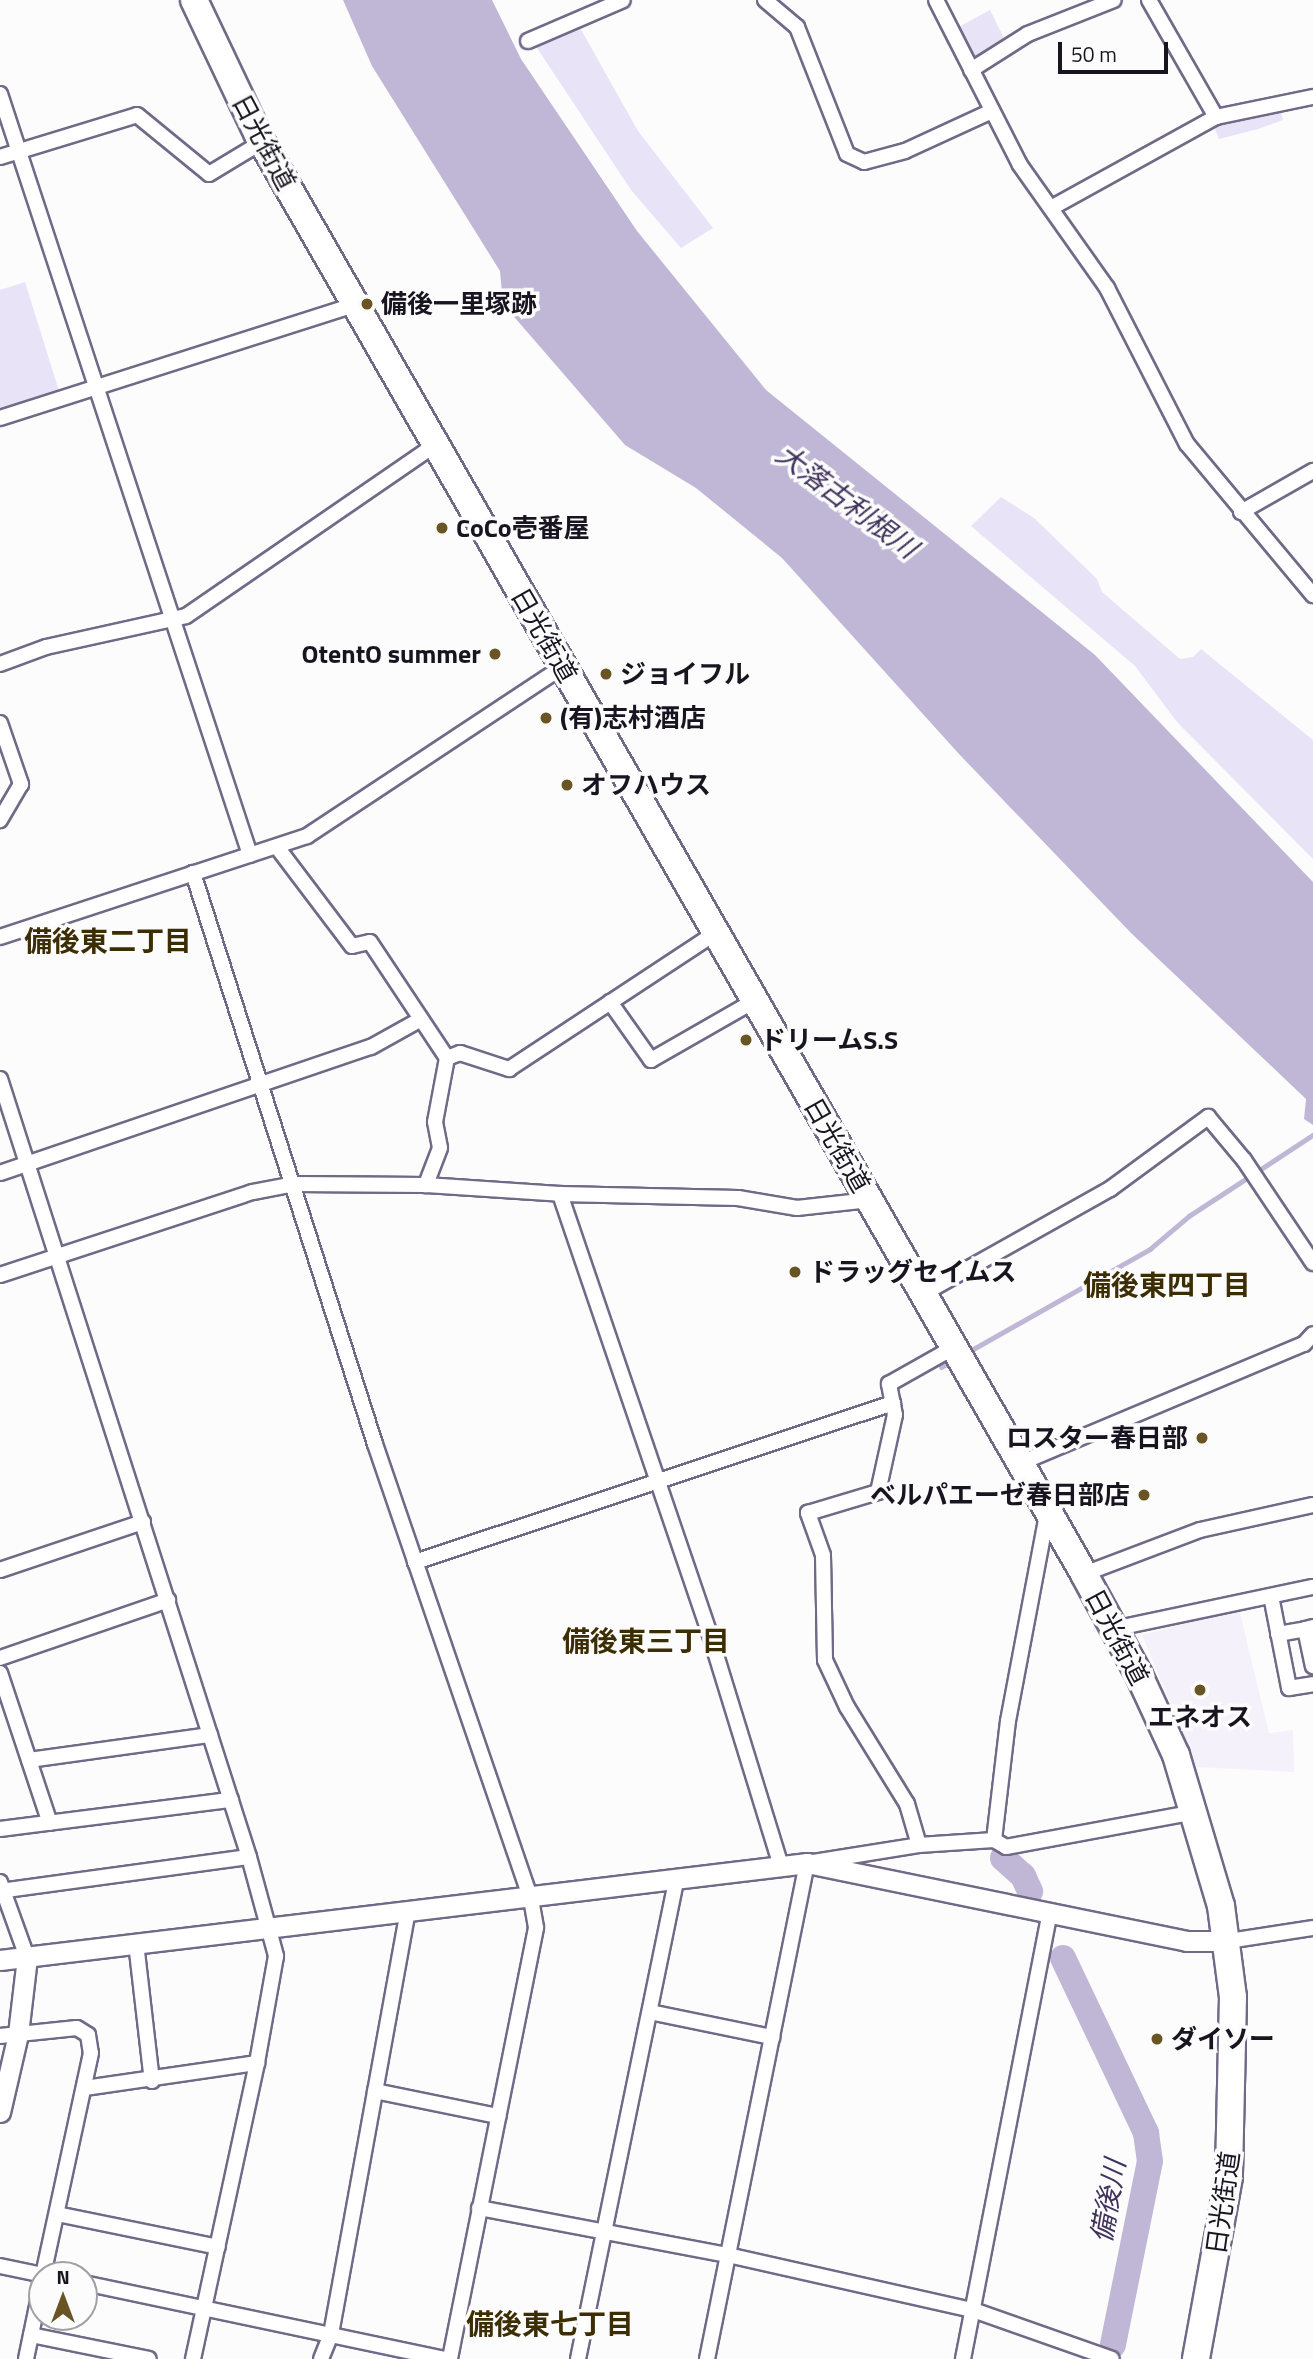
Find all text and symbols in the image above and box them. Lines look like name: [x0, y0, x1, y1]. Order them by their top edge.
scale bar: [1061, 28, 1171, 72]
text: 50 m: [1071, 38, 1117, 70]
street label: 日光街道: [226, 89, 302, 195]
place label: 備後一里塚跡: [381, 288, 537, 320]
marker: 備後一里塚跡: [359, 296, 375, 312]
water label: 大落古利根川: [770, 437, 924, 565]
place label: CoCo壱番屋: [456, 512, 589, 544]
marker: CoCo壱番屋: [434, 520, 450, 536]
street label: 日光街道: [504, 582, 584, 688]
place label: OtentO summer: [302, 638, 481, 670]
marker: OtentO summer: [487, 646, 503, 662]
place label: ジョイフル: [620, 658, 750, 690]
marker: ジョイフル: [598, 666, 614, 682]
place label: (有)志村酒店: [560, 702, 706, 734]
marker: (有)志村酒店: [538, 710, 554, 726]
place label: オフハウス: [581, 769, 711, 801]
marker: オフハウス: [559, 777, 575, 793]
district label: 備後東二丁目: [24, 924, 192, 958]
place label: ドリームS.S: [760, 1024, 899, 1056]
marker: ドリームS.S: [738, 1032, 754, 1048]
street label: 日光街道: [797, 1092, 877, 1198]
place label: ドラッグセイムス: [809, 1256, 1017, 1288]
marker: ドラッグセイムス: [787, 1264, 803, 1280]
district label: 備後東四丁目: [1083, 1268, 1251, 1302]
place label: ロスター春日部: [1006, 1422, 1188, 1454]
marker: ロスター春日部: [1194, 1430, 1210, 1446]
place label: ベルパエーゼ春日部店: [870, 1479, 1130, 1511]
marker: ベルパエーゼ春日部店: [1136, 1487, 1152, 1503]
street label: 日光街道: [1079, 1584, 1155, 1690]
district label: 備後東三丁目: [562, 1624, 730, 1658]
marker: エネオス: [1192, 1682, 1208, 1698]
place label: エネオス: [1148, 1701, 1252, 1733]
place label: ダイソー: [1171, 2023, 1275, 2055]
marker: ダイソー: [1149, 2031, 1165, 2047]
street label: 日光街道: [1200, 2149, 1246, 2257]
water label: 備後川: [1084, 2157, 1132, 2245]
north arrow: [28, 2261, 98, 2331]
text: N: [56, 2262, 70, 2291]
district label: 備後東七丁目: [466, 2307, 634, 2341]

